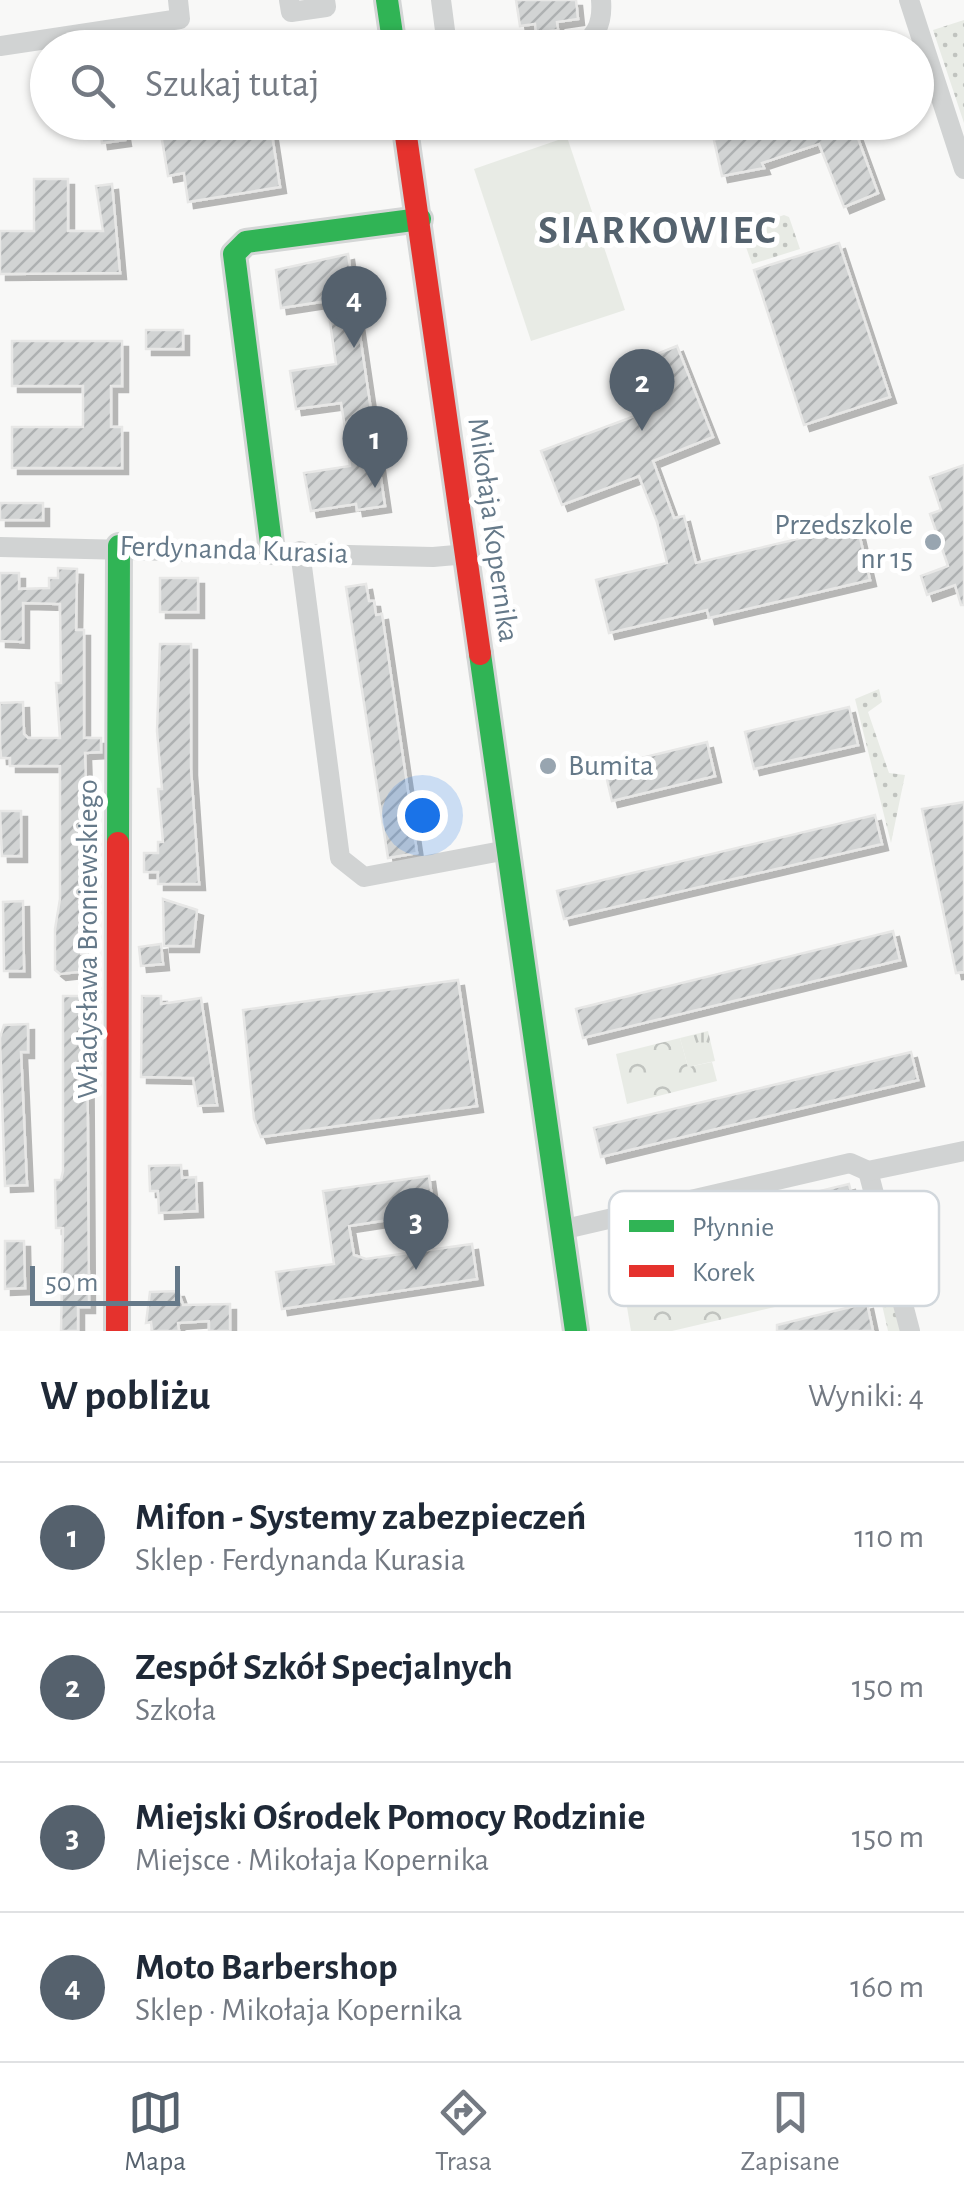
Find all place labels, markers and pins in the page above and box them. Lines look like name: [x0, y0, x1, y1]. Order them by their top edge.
pin: 4: [322, 266, 386, 348]
pin: 2: [610, 348, 674, 431]
pin: 1: [342, 406, 408, 488]
place label: Przedszkole nr 15: [774, 510, 913, 574]
marker: Przedszkole nr 15: [922, 531, 944, 553]
place label: Bumita: [568, 751, 654, 781]
marker: Bumita: [537, 755, 559, 777]
pin: 3: [384, 1188, 448, 1270]

